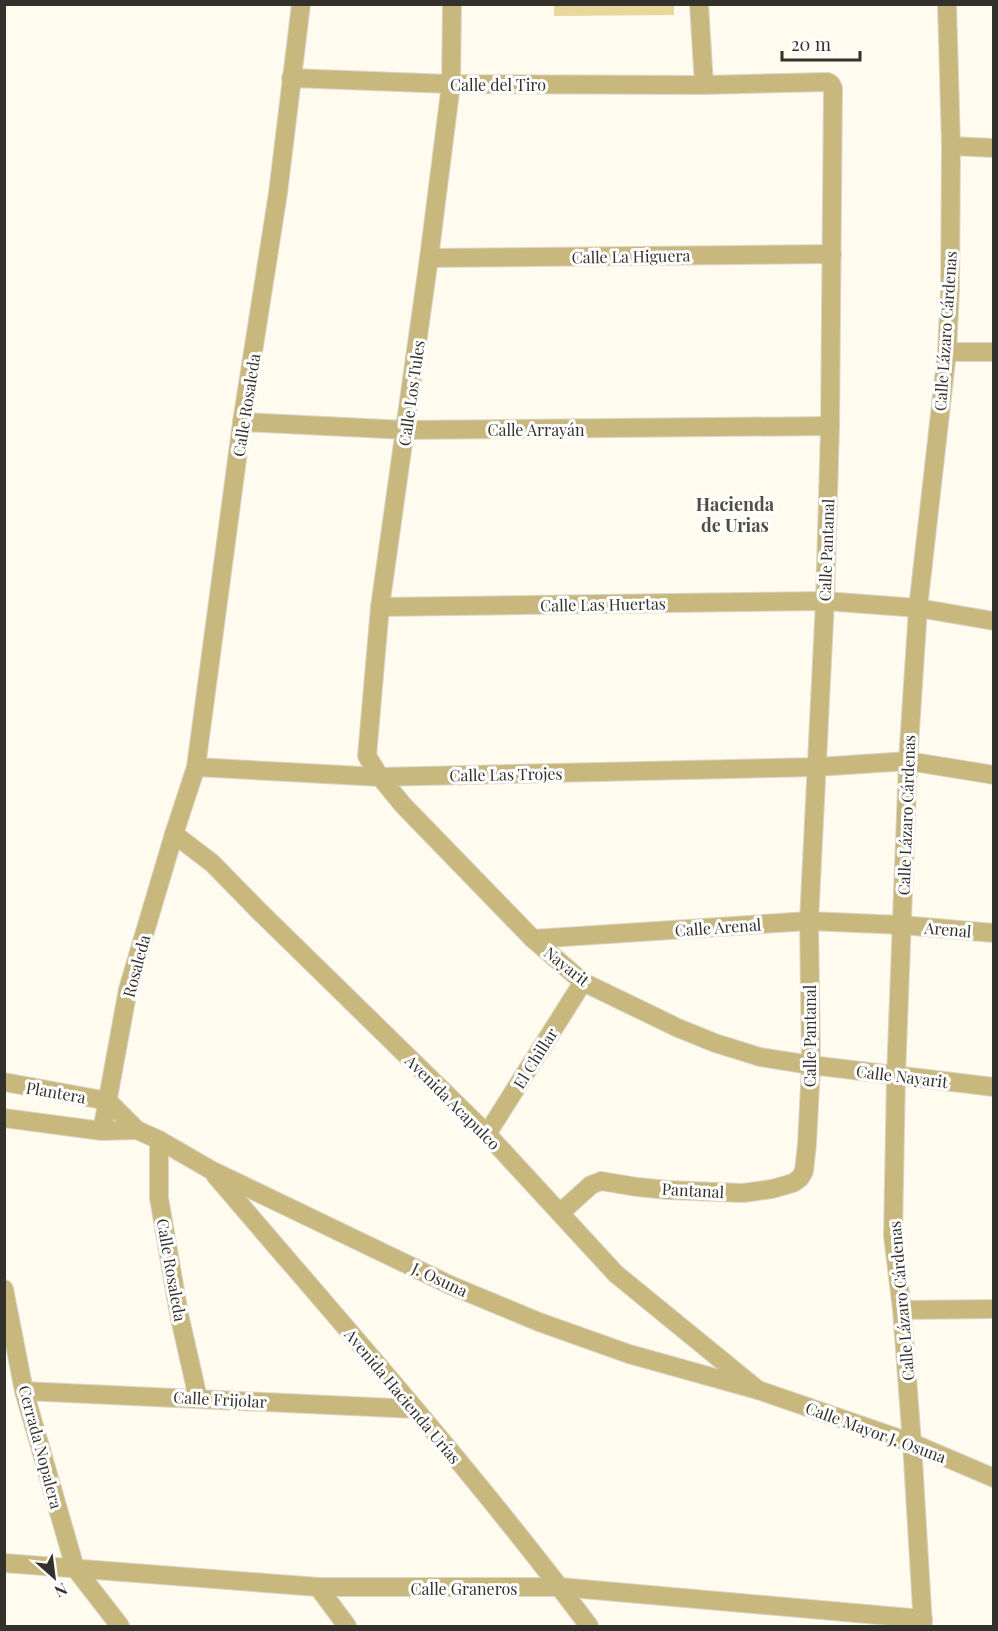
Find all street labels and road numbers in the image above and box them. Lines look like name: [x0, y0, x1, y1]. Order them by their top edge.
street label: Calle del Tiro: [450, 74, 546, 95]
street label: Calle La Higuera: [571, 244, 691, 268]
street label: Calle Lázaro Cárdenas: [929, 250, 961, 412]
street label: Calle Los Tules: [393, 339, 429, 447]
street label: Calle Rosaleda: [227, 352, 265, 458]
street label: Calle Arrayán: [487, 419, 585, 440]
street label: Calle Pantanal: [814, 498, 838, 602]
street label: Calle Las Huertas: [540, 592, 666, 616]
street label: Calle Lázaro Cárdenas: [893, 734, 919, 896]
street label: Calle Las Trojes: [449, 763, 563, 785]
street label: Calle Arenal: [674, 913, 762, 940]
street label: Arenal: [923, 916, 973, 942]
street label: Rosaleda: [118, 932, 154, 1000]
street label: Nayarit: [540, 942, 594, 991]
street label: Calle Pantanal: [799, 984, 820, 1087]
street label: El Chillar: [508, 1024, 562, 1092]
street label: Avenida Acapulco: [400, 1049, 505, 1154]
street label: Calle Nayarit: [855, 1060, 949, 1092]
street label: Plantera: [25, 1076, 87, 1108]
street label: Pantanal: [661, 1178, 725, 1202]
street label: Calle Rosaleda: [153, 1217, 191, 1323]
street label: Calle Lázaro Cárdenas: [884, 1220, 918, 1382]
street label: J. Osuna: [408, 1257, 471, 1301]
street label: Avenida Hacienda Urías: [340, 1323, 466, 1468]
street label: Cerrada Nopalera: [14, 1383, 68, 1511]
street label: Calle Frijolar: [173, 1386, 267, 1412]
street label: Calle Mayor J. Osuna: [803, 1397, 949, 1467]
street label: Calle Graneros: [411, 1578, 517, 1599]

